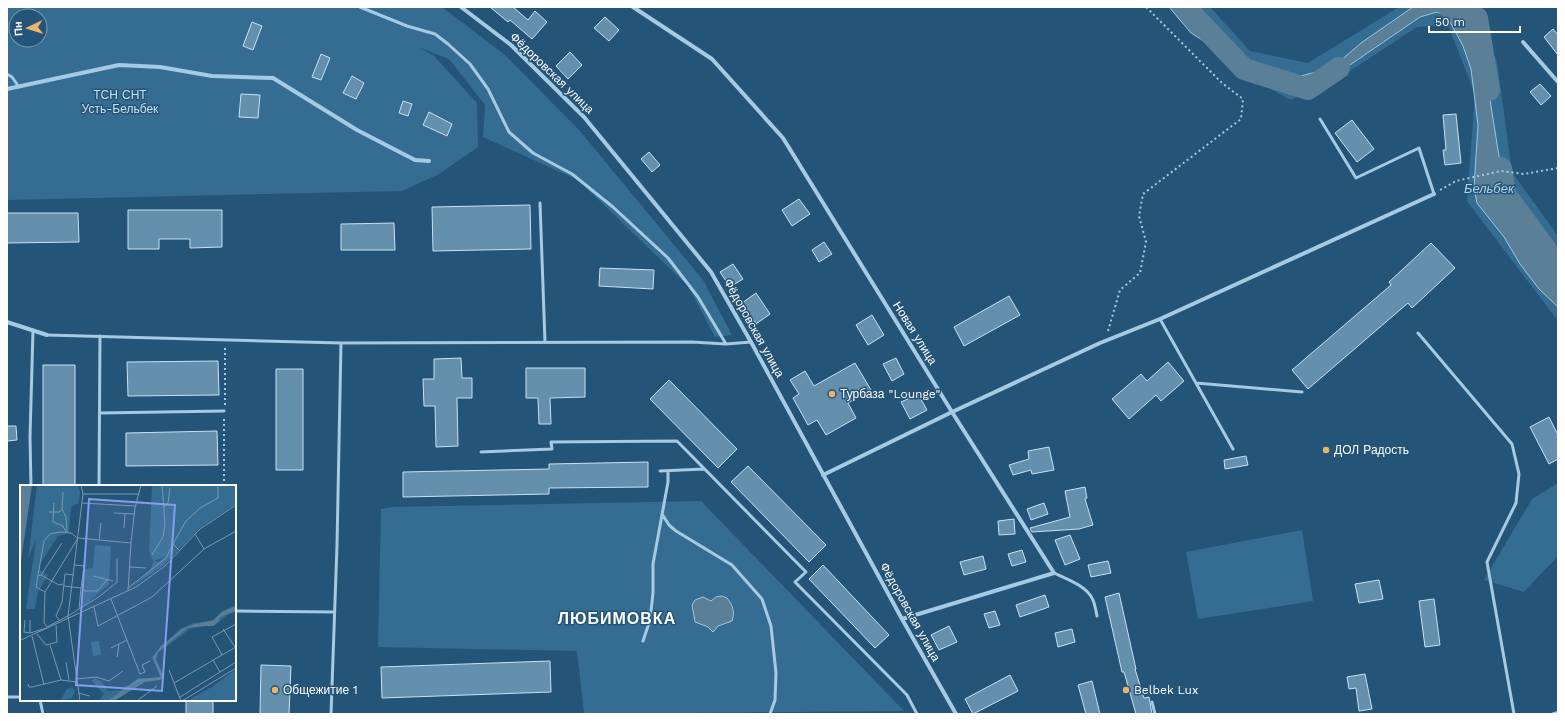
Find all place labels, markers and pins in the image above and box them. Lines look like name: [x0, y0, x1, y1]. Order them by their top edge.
place label: Турбаза "Lounge": [840, 387, 941, 401]
marker: Турбаза "Lounge": [827, 389, 837, 399]
place label: ДОЛ Радость: [1334, 443, 1409, 457]
marker: ДОЛ Радость: [1321, 445, 1331, 455]
place label: Общежитие 1: [283, 683, 358, 697]
place label: Belbek Lux: [1134, 683, 1198, 697]
marker: Общежитие 1: [270, 685, 280, 695]
marker: Belbek Lux: [1121, 685, 1131, 695]

